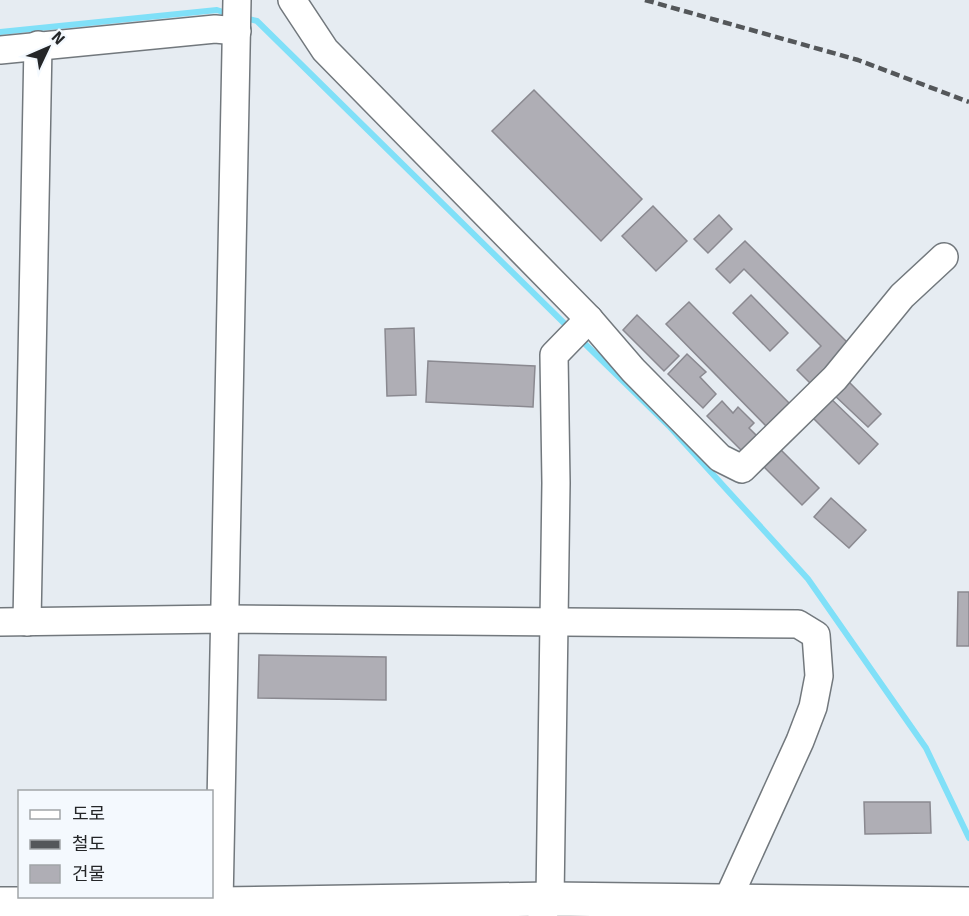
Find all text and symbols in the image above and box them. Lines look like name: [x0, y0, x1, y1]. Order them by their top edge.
north arrow: [18, 18, 78, 78]
text: N: [47, 27, 69, 49]
legend: [18, 790, 213, 898]
text: 도로: [72, 803, 105, 825]
text: 철도: [72, 833, 105, 855]
text: 건물: [72, 863, 105, 885]

